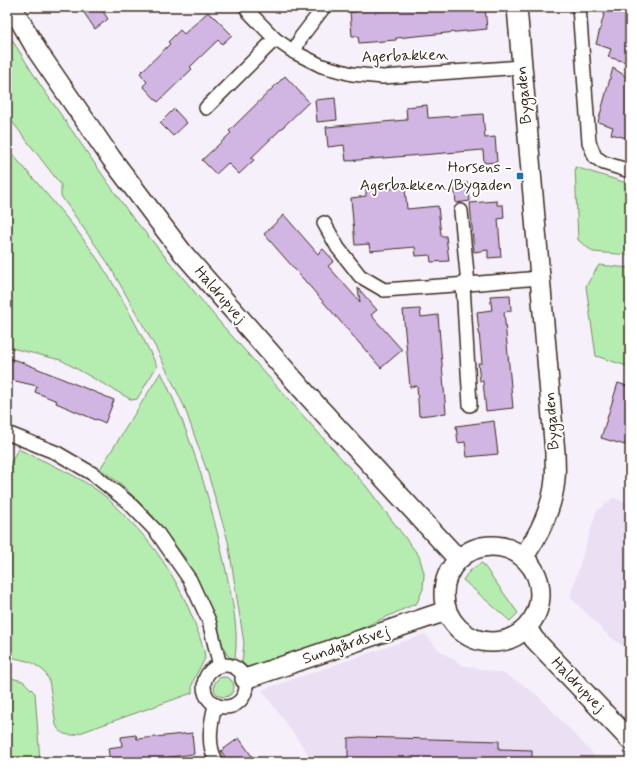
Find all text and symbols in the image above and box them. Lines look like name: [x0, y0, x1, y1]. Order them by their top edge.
street label: Agerbakken: [361, 44, 449, 68]
street label: Bygaden: [511, 65, 538, 125]
place label: Horsens - Agerbakken/Bygaden: [360, 157, 512, 197]
marker: Horsens - Agerbakken/Bygaden: [515, 171, 525, 181]
street label: Haldrupvej: [189, 262, 251, 328]
street label: Bygaden: [539, 391, 566, 451]
street label: Sundgårdsvej: [300, 620, 392, 670]
street label: Haldrupvej: [546, 653, 610, 717]

